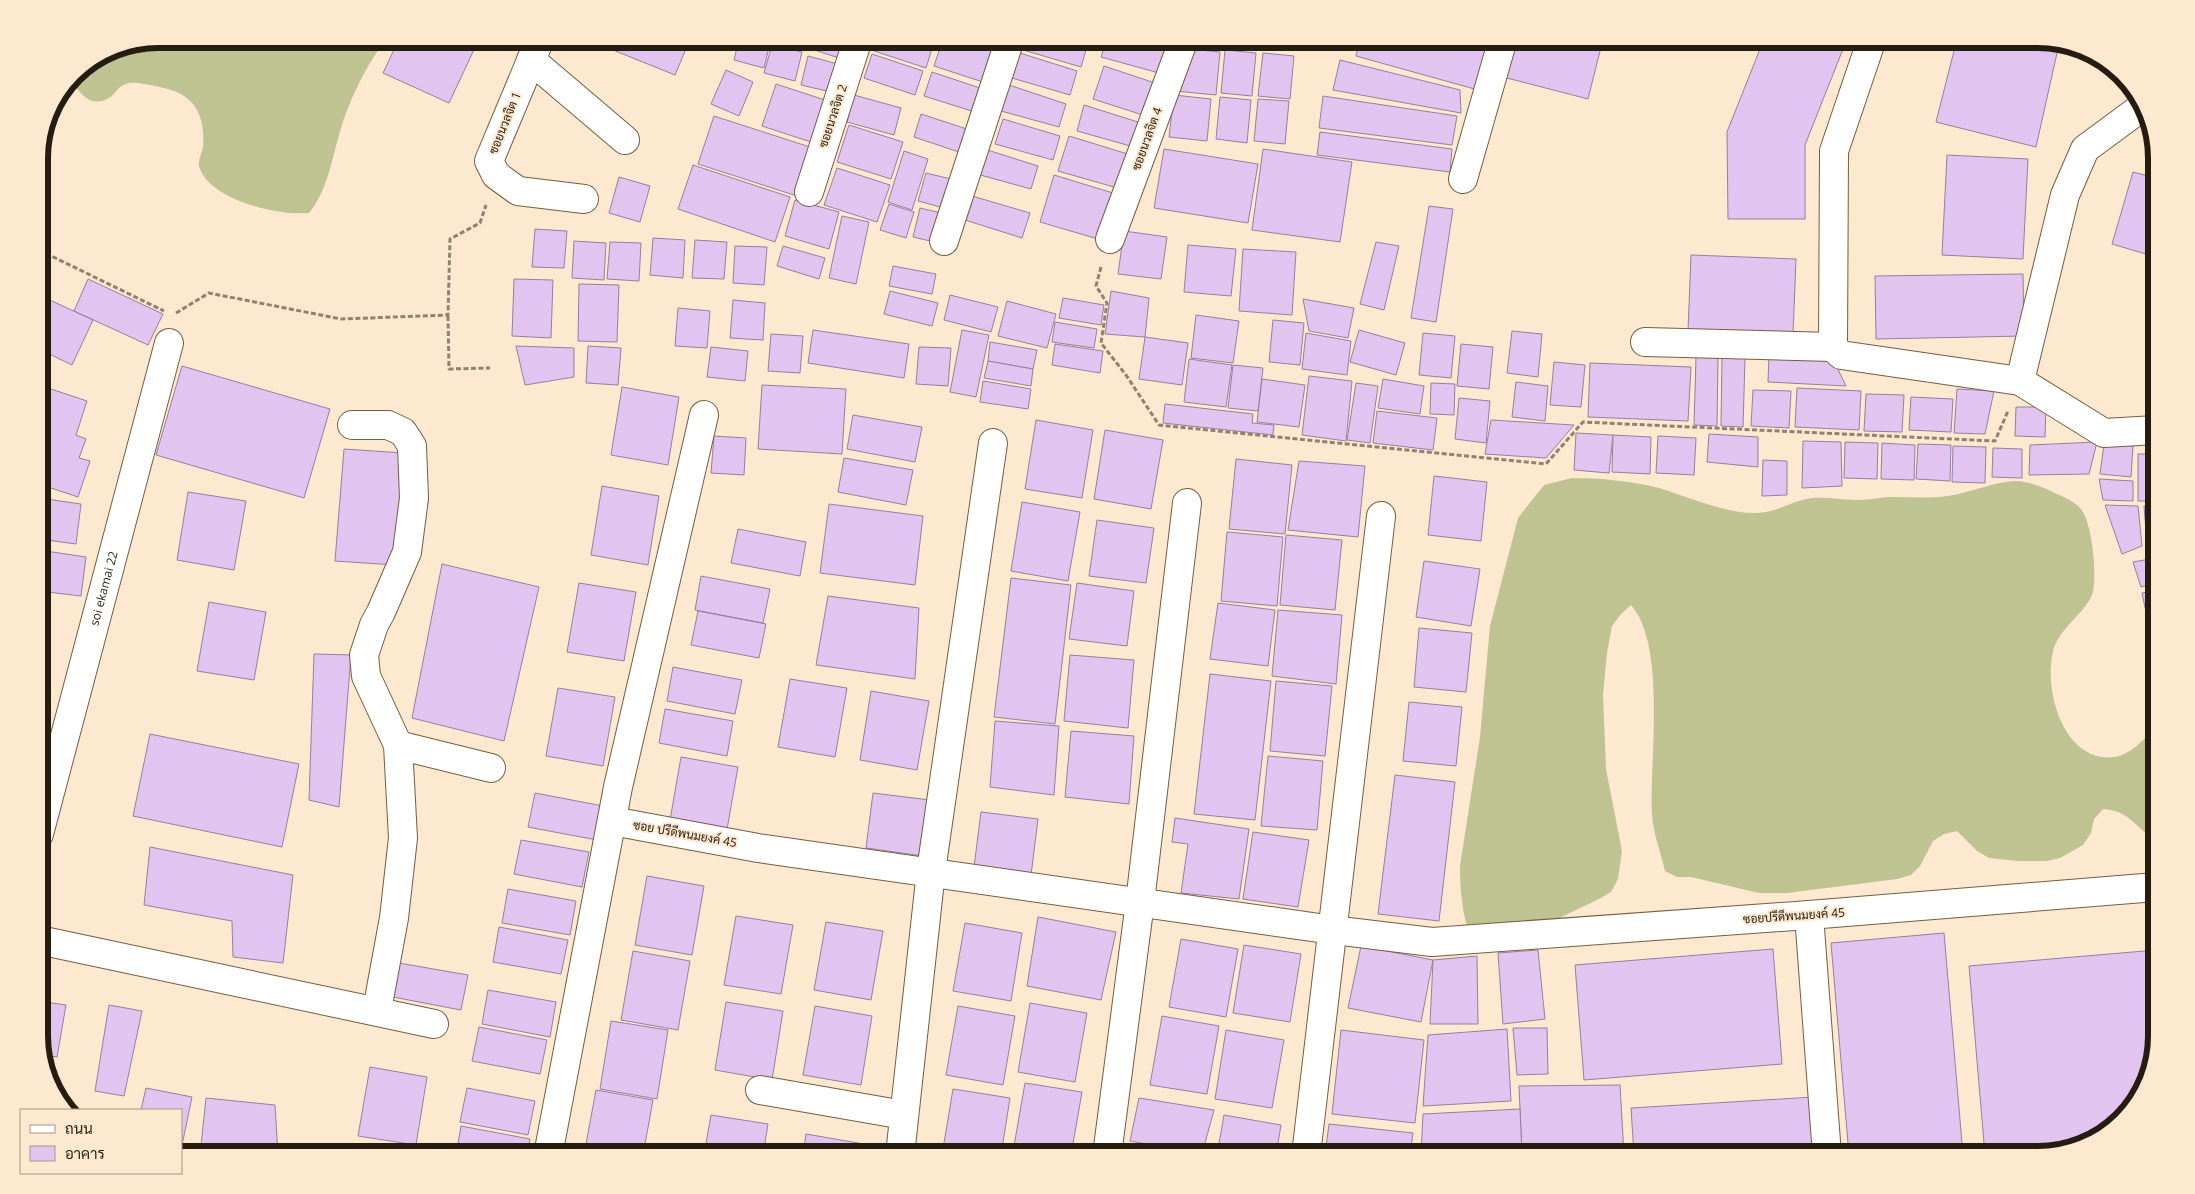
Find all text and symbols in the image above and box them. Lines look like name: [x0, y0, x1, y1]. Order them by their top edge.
street label: ซอยนวลจิต 2: [814, 82, 851, 150]
street label: ซอยนวลจิต 1: [484, 89, 525, 157]
street label: ซอยนวลจิต 4: [1127, 105, 1166, 173]
street label: soi ekamai 22: [86, 549, 122, 627]
street label: ซอย ปรีดีพนมยงค์ 45: [632, 816, 739, 851]
street label: ซอยปรีดีพนมยงค์ 45: [1742, 903, 1846, 928]
legend: [20, 1109, 182, 1174]
text: ถนน: [65, 1118, 93, 1138]
text: อาคาร: [65, 1143, 105, 1163]

